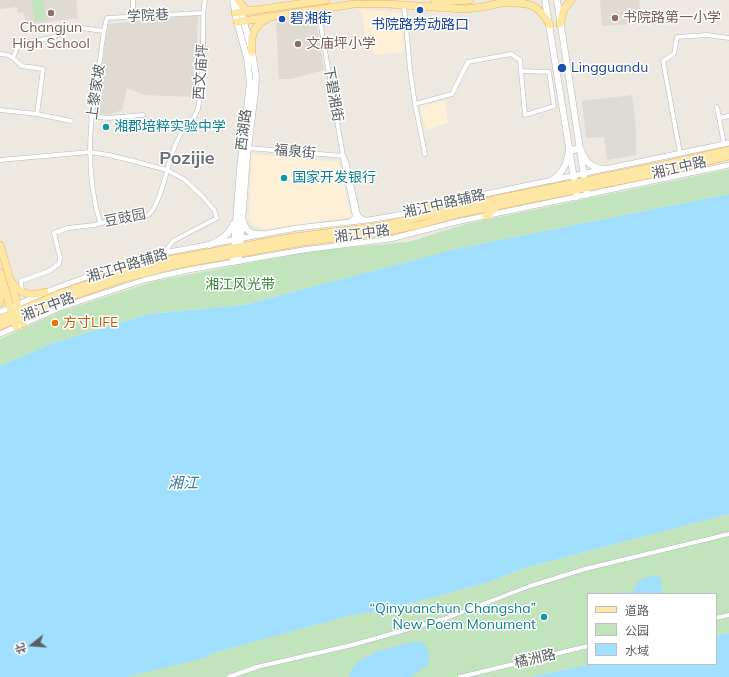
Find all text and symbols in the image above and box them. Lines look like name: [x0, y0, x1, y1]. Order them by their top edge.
marker: 书院路劳动路口: [415, 5, 425, 15]
street label: 学院巷: [127, 7, 169, 25]
marker: Changjun High School: [46, 8, 56, 18]
place label: 书院路第一小学: [623, 10, 721, 26]
place label: 碧湘街: [290, 11, 332, 27]
marker: 书院路第一小学: [610, 13, 620, 23]
marker: 碧湘街: [277, 14, 287, 24]
place label: 书院路劳动路口: [371, 17, 469, 33]
place label: Changjun High School: [12, 20, 90, 52]
place label: 文庙坪小学: [306, 36, 376, 52]
marker: 文庙坪小学: [293, 39, 303, 49]
street label: 西文庙坪: [191, 43, 211, 101]
place label: Lingguandu: [571, 60, 648, 76]
marker: Lingguandu: [556, 62, 568, 74]
street label: 上黎家坡: [84, 63, 108, 121]
street label: 下碧湘街: [320, 65, 346, 123]
street label: 西湖路: [233, 108, 255, 152]
place label: 湘郡培粹实验中学: [114, 119, 226, 135]
marker: 湘郡培粹实验中学: [101, 122, 111, 132]
street label: 福泉街: [273, 142, 317, 162]
district label: Pozijie: [159, 148, 215, 170]
street label: 湘江中路: [650, 154, 708, 182]
place label: 国家开发银行: [292, 170, 376, 186]
marker: 国家开发银行: [279, 173, 289, 183]
street label: 湘江中路辅路: [401, 186, 487, 222]
street label: 豆豉园: [103, 206, 147, 230]
street label: 湘江中路: [333, 222, 391, 246]
street label: 湘江中路辅路: [84, 246, 170, 286]
park label: 湘江风光带: [205, 277, 275, 293]
street label: 湘江中路: [19, 289, 77, 325]
place label: 方寸LIFE: [63, 315, 118, 331]
marker: 方寸LIFE: [50, 318, 60, 328]
water label: 湘江: [168, 474, 198, 492]
legend: [587, 593, 717, 665]
place label: “Qinyuanchun Changsha” New Poem Monument: [369, 601, 536, 634]
text: 道路: [625, 603, 649, 618]
marker: “Qinyuanchun Changsha” New Poem Monument: [539, 612, 549, 622]
text: 公园: [625, 623, 649, 638]
north arrow: [12, 625, 52, 665]
text: 北: [12, 641, 29, 656]
text: 水域: [625, 643, 649, 658]
street label: 橘洲路: [513, 646, 557, 672]

